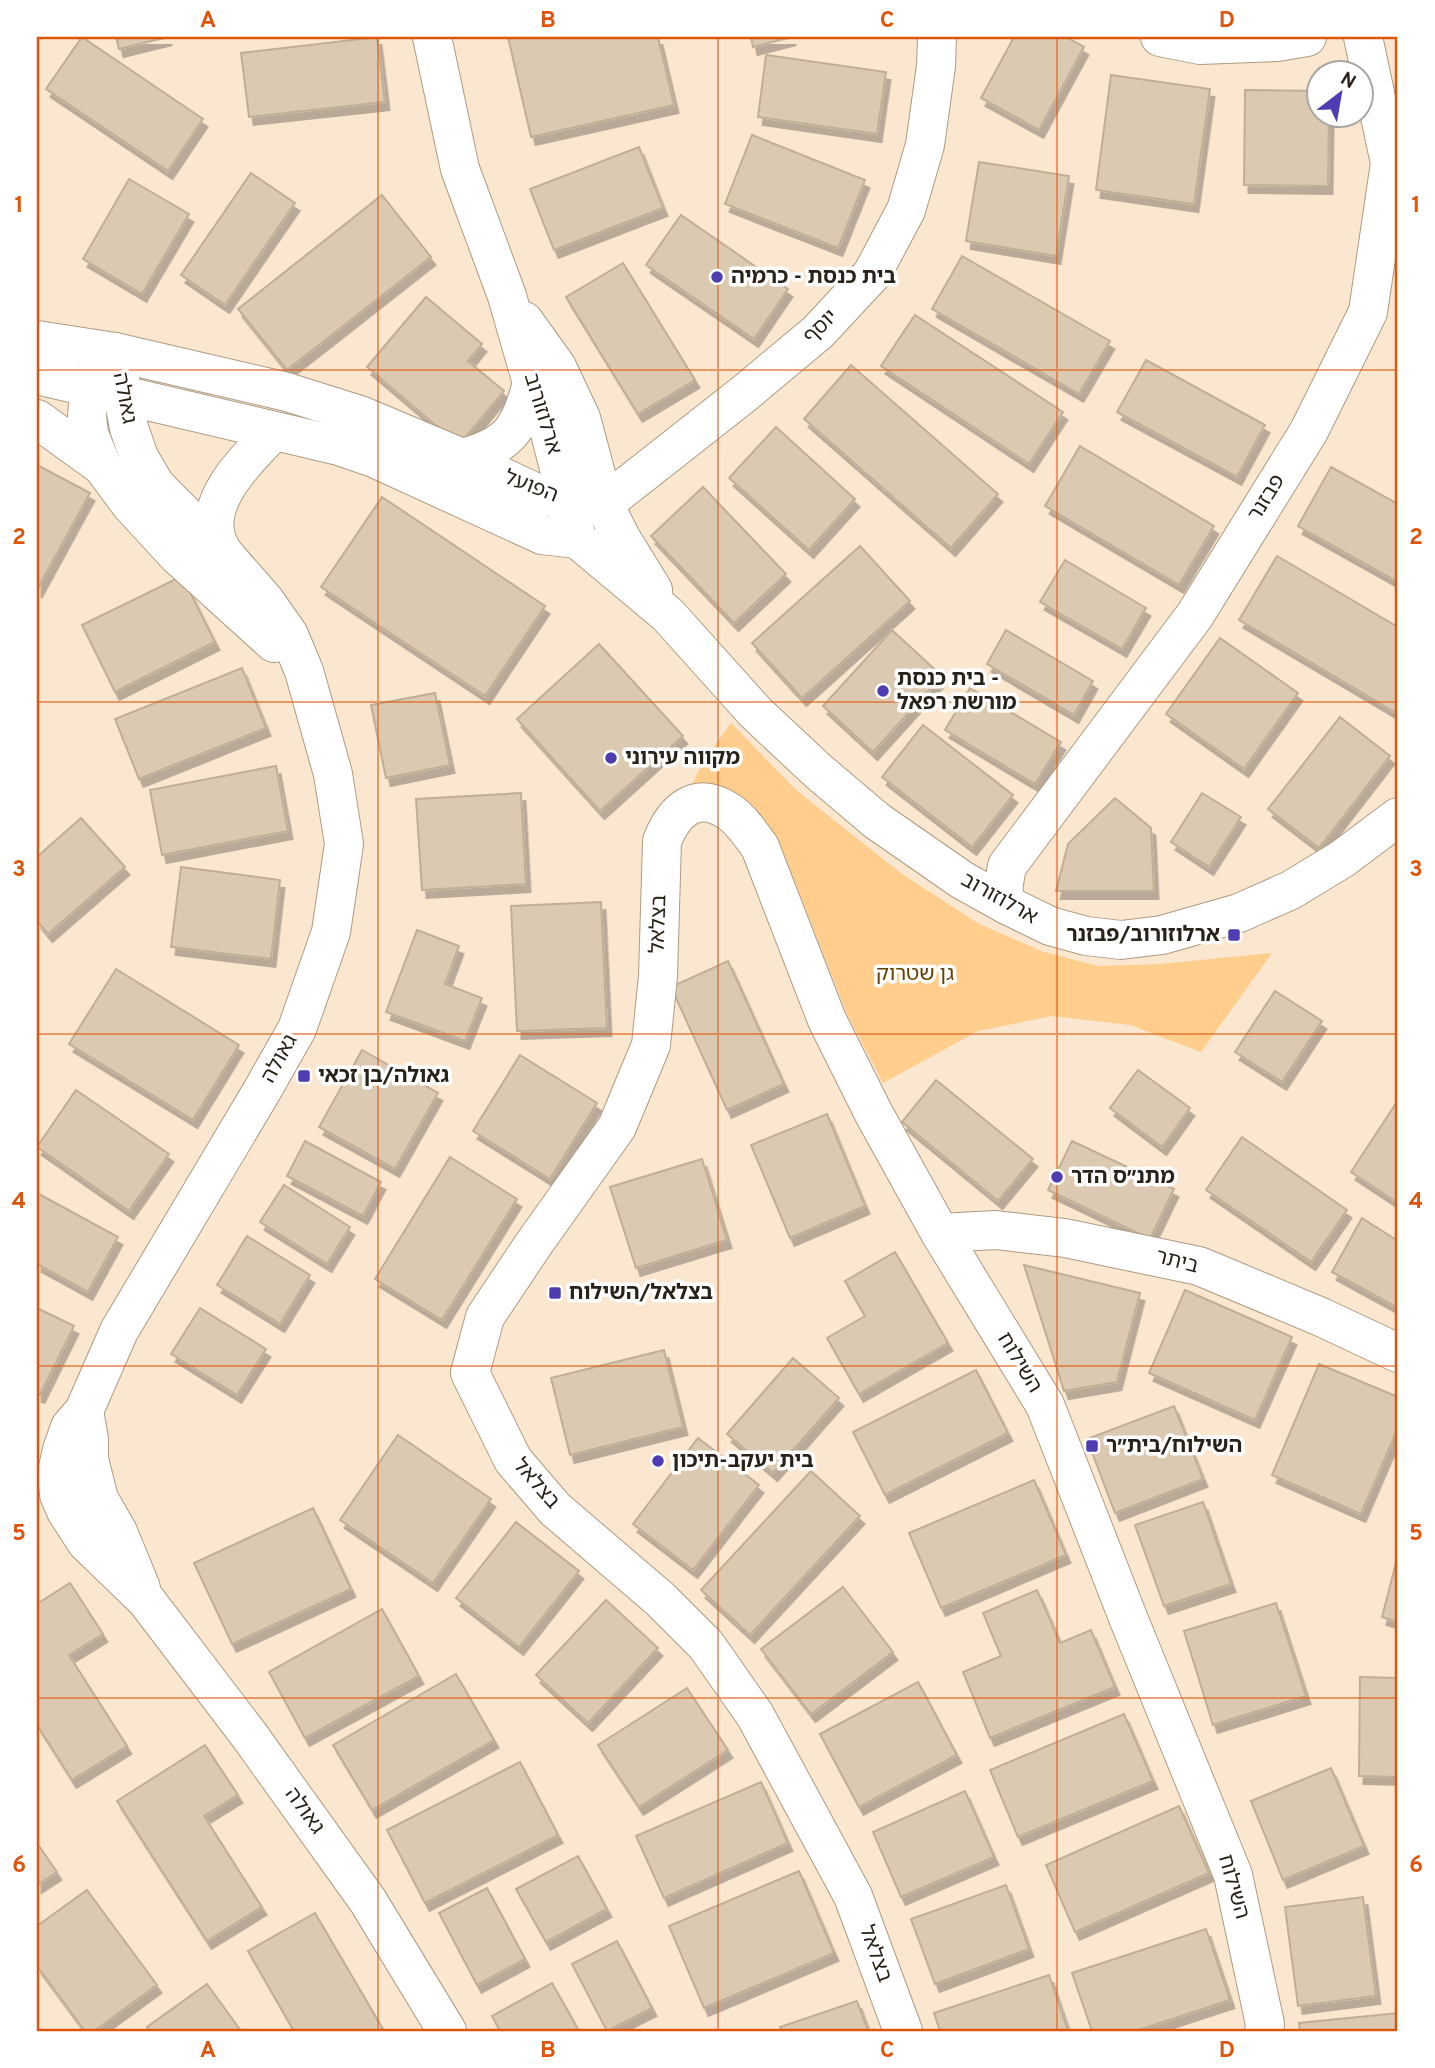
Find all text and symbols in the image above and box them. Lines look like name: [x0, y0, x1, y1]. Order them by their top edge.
text: A: [200, 7, 216, 36]
text: B: [540, 7, 556, 36]
text: C: [880, 7, 894, 36]
text: D: [1219, 7, 1235, 36]
north arrow: [1306, 60, 1376, 130]
text: N: [1336, 67, 1360, 95]
text: 1: [14, 192, 24, 221]
text: 1: [1411, 192, 1421, 221]
place label: בית כנסת - כרמיה: [731, 264, 896, 291]
marker: בית כנסת - כרמיה: [709, 269, 725, 285]
street label: יוסף: [798, 304, 844, 350]
street label: גאולה: [106, 370, 142, 426]
street label: ארלוזורוב: [517, 370, 567, 458]
street label: הפועל: [500, 464, 562, 510]
street label: פבזנר: [1242, 469, 1292, 527]
text: 2: [12, 524, 26, 553]
text: 2: [1409, 524, 1423, 553]
place label: בית כנסת - מורשת רפאל: [897, 666, 1017, 717]
marker: בית כנסת - מורשת רפאל: [875, 683, 891, 699]
place label: מקווה עירוני: [625, 745, 740, 772]
marker: מקווה עירוני: [603, 750, 619, 766]
text: 3: [12, 856, 26, 885]
text: 3: [1409, 856, 1423, 885]
street label: ארלוזורוב: [956, 867, 1042, 931]
street label: בצלאל: [644, 894, 674, 954]
place label: ארלוזורוב/פבזנר: [1066, 922, 1220, 949]
marker: ארלוזורוב/פבזנר: [1226, 927, 1242, 943]
park label: גן שטרוק: [876, 961, 954, 988]
street label: גאולה: [256, 1030, 304, 1088]
place label: גאולה/בן זכאי: [318, 1063, 450, 1090]
marker: גאולה/בן זכאי: [296, 1068, 312, 1084]
place label: מתנ״ס הדר: [1071, 1164, 1175, 1191]
marker: מתנ״ס הדר: [1049, 1169, 1065, 1185]
text: 4: [12, 1188, 26, 1217]
text: 4: [1409, 1188, 1423, 1217]
street label: ביתר: [1153, 1244, 1201, 1280]
place label: בצלאל/השילוח: [569, 1280, 713, 1307]
marker: בצלאל/השילוח: [547, 1285, 563, 1301]
street label: השילוח: [990, 1328, 1048, 1398]
place label: השילוח/בית״ר: [1106, 1433, 1242, 1460]
marker: השילוח/בית״ר: [1084, 1438, 1100, 1454]
place label: בית יעקב-תיכון: [672, 1448, 814, 1475]
street label: בצלאל: [507, 1453, 565, 1515]
marker: בית יעקב-תיכון: [650, 1453, 666, 1469]
text: 5: [12, 1520, 26, 1549]
text: 5: [1409, 1520, 1423, 1549]
street label: גאולה: [278, 1782, 330, 1840]
text: 6: [12, 1852, 26, 1881]
street label: השילוח: [1211, 1852, 1255, 1922]
text: 6: [1409, 1852, 1423, 1881]
street label: בצלאל: [852, 1922, 898, 1986]
text: A: [200, 2037, 216, 2066]
text: B: [540, 2037, 556, 2066]
text: C: [880, 2037, 894, 2066]
text: D: [1219, 2037, 1235, 2066]

